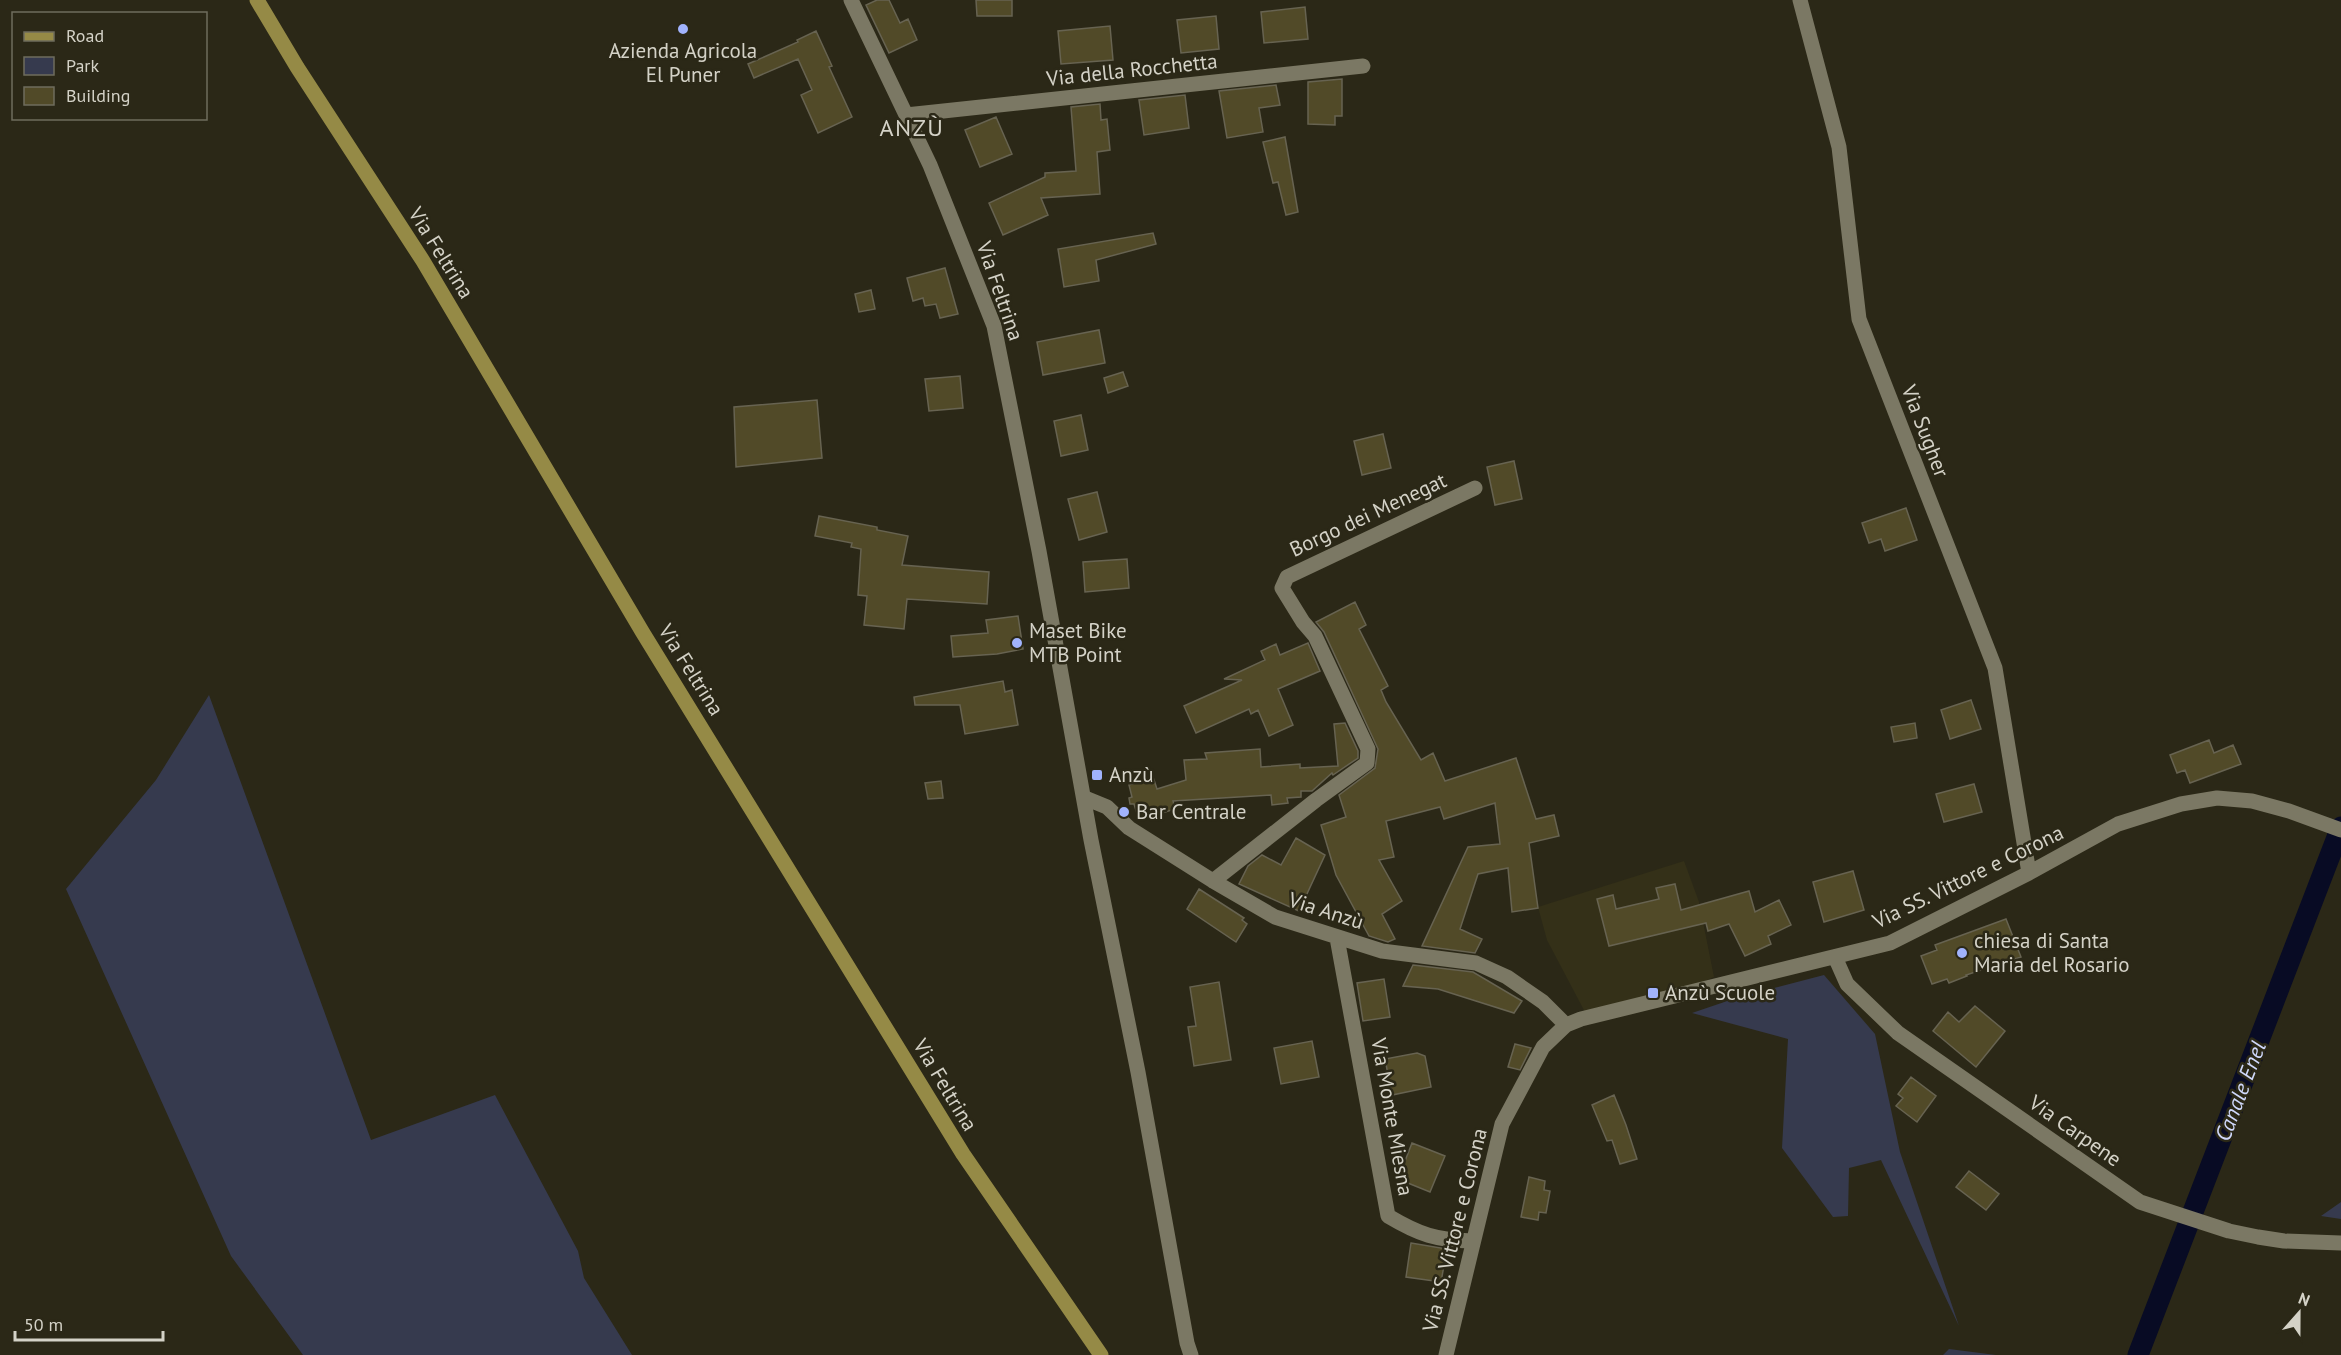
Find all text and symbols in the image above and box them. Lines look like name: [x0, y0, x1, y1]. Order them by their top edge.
legend: [12, 12, 207, 120]
marker: Azienda Agricola El Puner: [676, 22, 690, 36]
text: Road: [66, 24, 104, 47]
place label: Azienda Agricola El Puner: [609, 37, 757, 88]
street label: Via della Rocchetta: [1044, 47, 1219, 92]
text: Park: [66, 54, 99, 77]
text: Building: [66, 84, 130, 107]
district label: ANZÙ: [880, 112, 944, 143]
street label: Via Feltrina: [402, 201, 480, 304]
street label: Via Feltrina: [971, 237, 1030, 344]
street label: Via Sugher: [1895, 380, 1955, 481]
street label: Borgo dei Menegat: [1285, 466, 1451, 563]
place label: Maset Bike MTB Point: [1029, 617, 1127, 668]
street label: Via Feltrina: [652, 618, 730, 721]
marker: Maset Bike MTB Point: [1010, 636, 1024, 650]
place label: Anzù: [1109, 761, 1153, 788]
marker: Anzù: [1090, 768, 1104, 782]
place label: Bar Centrale: [1136, 798, 1246, 825]
marker: Bar Centrale: [1117, 805, 1131, 819]
street label: Via SS. Vittore e Corona: [1867, 819, 2068, 935]
street label: Via Anzù: [1284, 885, 1367, 935]
place label: chiesa di Santa Maria del Rosario: [1974, 927, 2130, 978]
marker: chiesa di Santa Maria del Rosario: [1955, 946, 1969, 960]
place label: Anzù Scuole: [1665, 979, 1775, 1006]
marker: Anzù Scuole: [1646, 986, 1660, 1000]
street label: Via Feltrina: [907, 1033, 984, 1136]
street label: Via Monte Miesna: [1365, 1035, 1420, 1198]
water label: Canale Enel: [2208, 1037, 2272, 1145]
street label: Via Carpene: [2023, 1088, 2127, 1172]
street label: Via SS. Vittore e Corona: [1416, 1125, 1493, 1336]
north arrow: [2269, 1283, 2329, 1343]
text: N: [2296, 1288, 2313, 1310]
scale bar: [15, 1304, 164, 1342]
text: 50 m: [24, 1313, 63, 1336]

